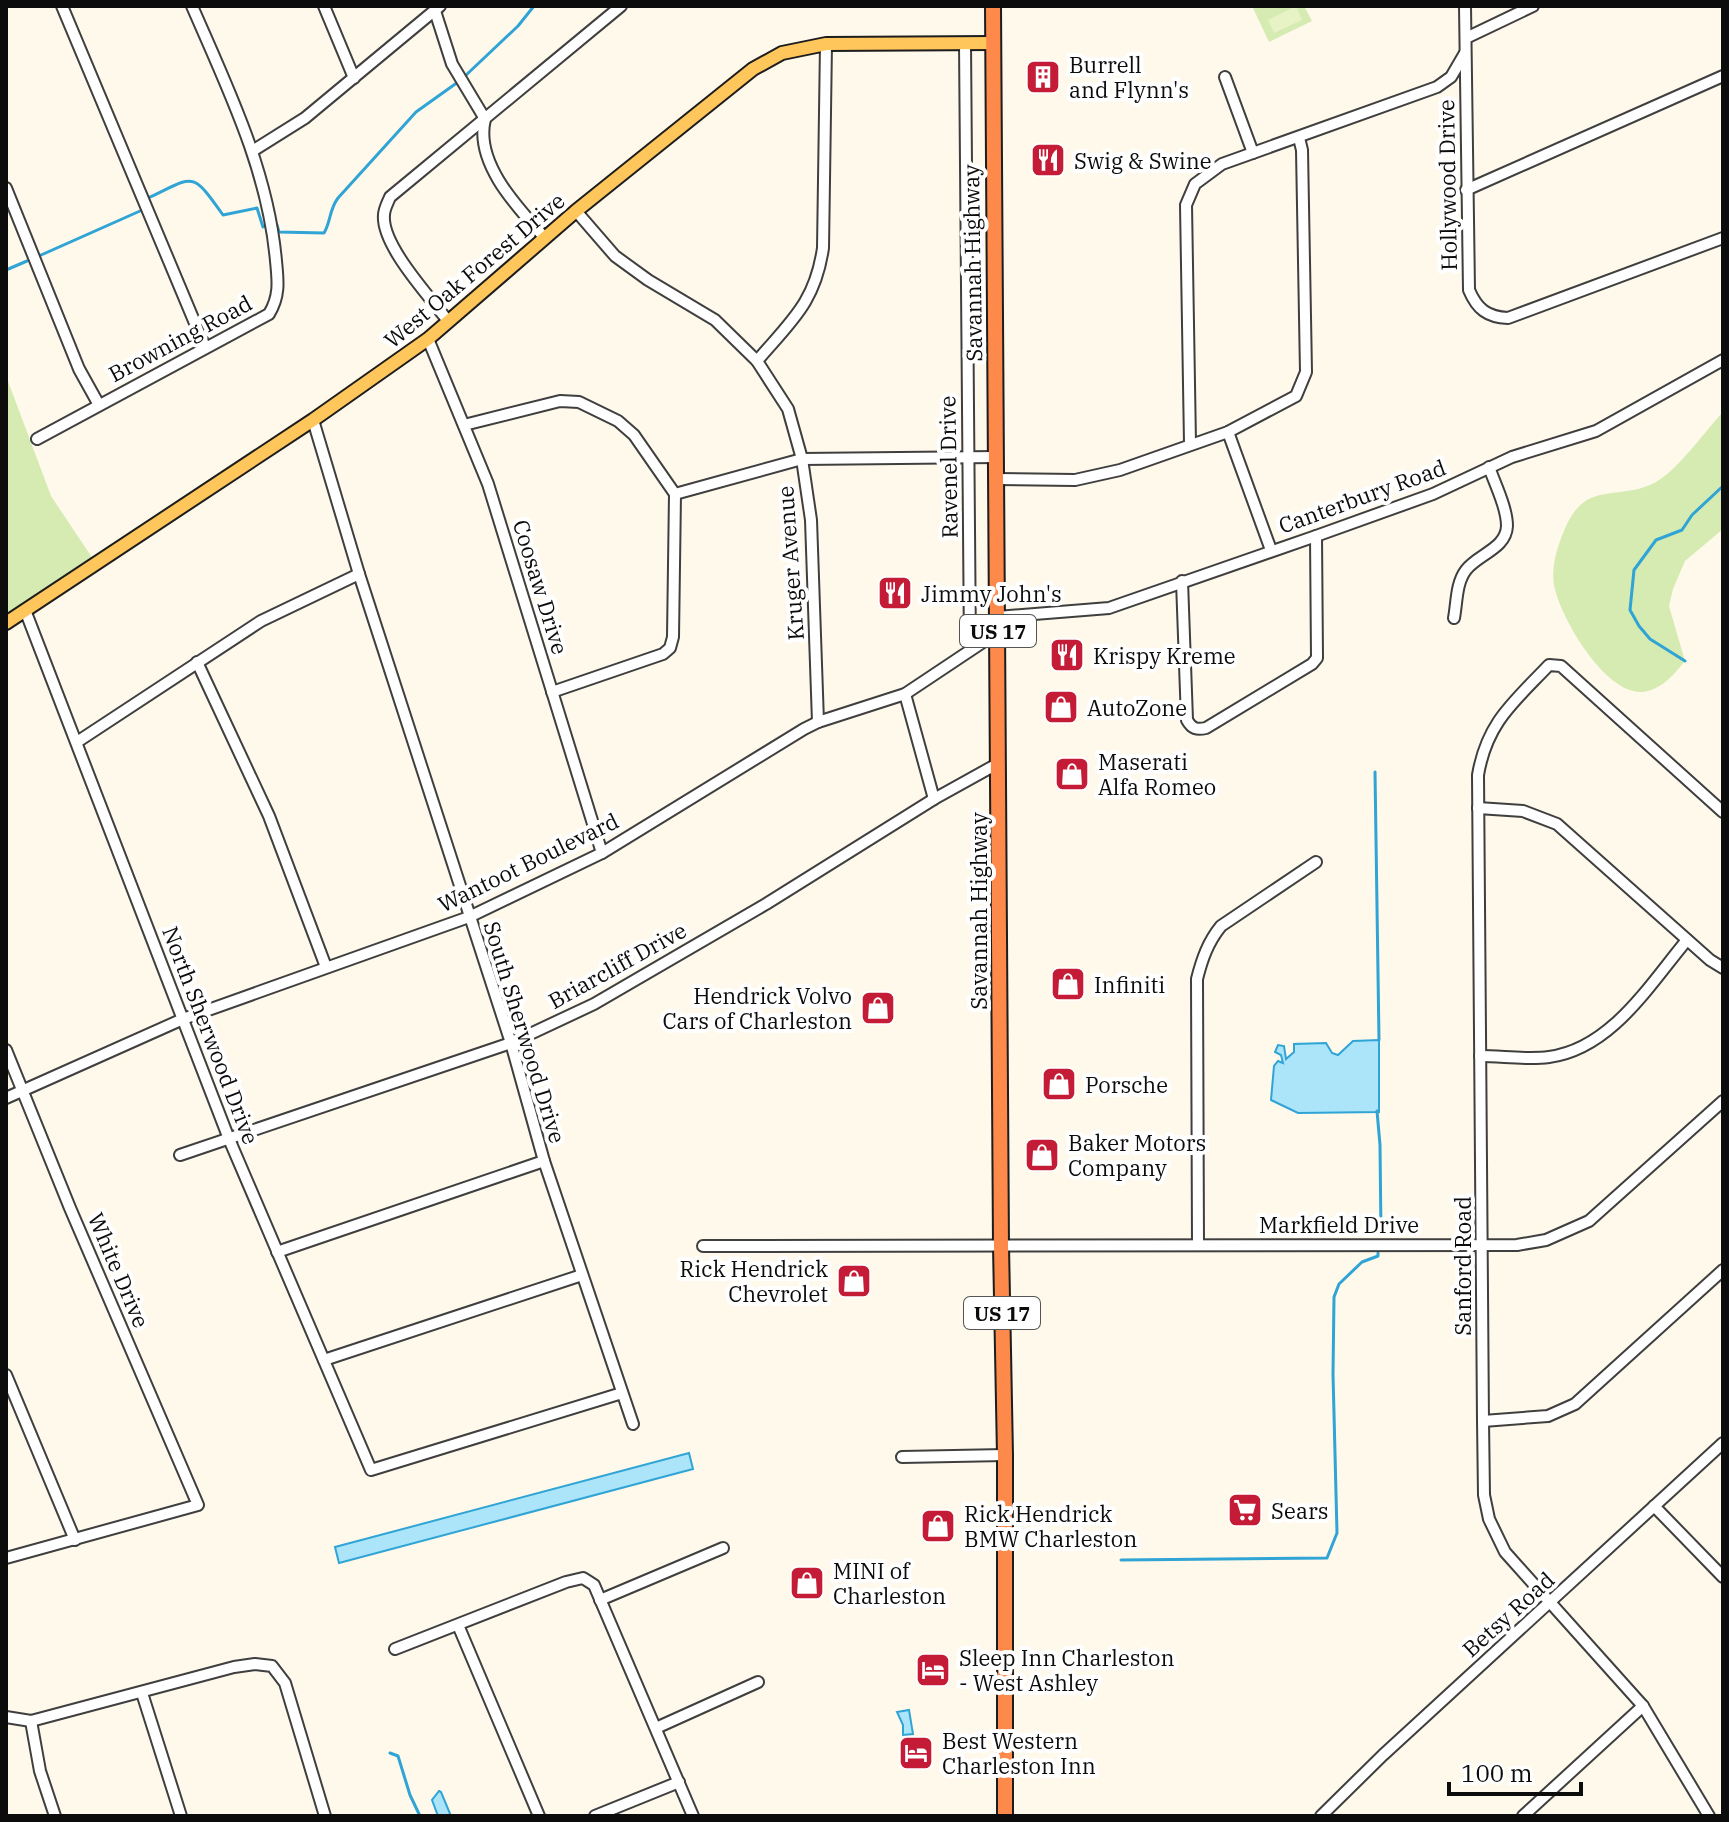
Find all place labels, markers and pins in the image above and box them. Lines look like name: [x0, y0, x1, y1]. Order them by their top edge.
place label: Burrell and Flynn's: [1069, 50, 1189, 104]
building icon: Burrell and Flynn's: [1024, 58, 1062, 96]
restaurant icon: Swig & Swine: [1029, 141, 1067, 179]
place label: Swig & Swine: [1074, 146, 1212, 175]
restaurant icon: Jimmy John's: [876, 574, 914, 612]
place label: Jimmy John's: [921, 579, 1062, 608]
restaurant icon: Krispy Kreme: [1048, 636, 1086, 674]
place label: Krispy Kreme: [1093, 641, 1236, 670]
shop icon: AutoZone: [1042, 688, 1080, 726]
place label: AutoZone: [1087, 693, 1187, 722]
place label: Maserati Alfa Romeo: [1098, 747, 1216, 801]
shop icon: Maserati Alfa Romeo: [1053, 755, 1091, 793]
shop icon: Infiniti: [1049, 965, 1087, 1003]
place label: Infiniti: [1094, 970, 1165, 999]
place label: Hendrick Volvo Cars of Charleston: [662, 981, 852, 1035]
shop icon: Hendrick Volvo Cars of Charleston: [859, 989, 897, 1027]
shop icon: Porsche: [1040, 1065, 1078, 1103]
place label: Porsche: [1085, 1070, 1168, 1099]
place label: Baker Motors Company: [1068, 1128, 1206, 1182]
shop icon: Baker Motors Company: [1023, 1136, 1061, 1174]
place label: Rick Hendrick Chevrolet: [680, 1254, 828, 1308]
shop icon: Rick Hendrick Chevrolet: [835, 1262, 873, 1300]
supermarket icon: Sears: [1226, 1491, 1264, 1529]
place label: Sears: [1271, 1496, 1328, 1525]
place label: Rick Hendrick BMW Charleston: [964, 1499, 1137, 1553]
shop icon: Rick Hendrick BMW Charleston: [919, 1507, 957, 1545]
place label: MINI of Charleston: [833, 1556, 946, 1610]
shop icon: MINI of Charleston: [788, 1564, 826, 1602]
place label: Sleep Inn Charleston - West Ashley: [959, 1643, 1175, 1697]
hotel icon: Sleep Inn Charleston - West Ashley: [914, 1651, 952, 1689]
place label: Best Western Charleston Inn: [942, 1726, 1096, 1780]
hotel icon: Best Western Charleston Inn: [897, 1734, 935, 1772]

